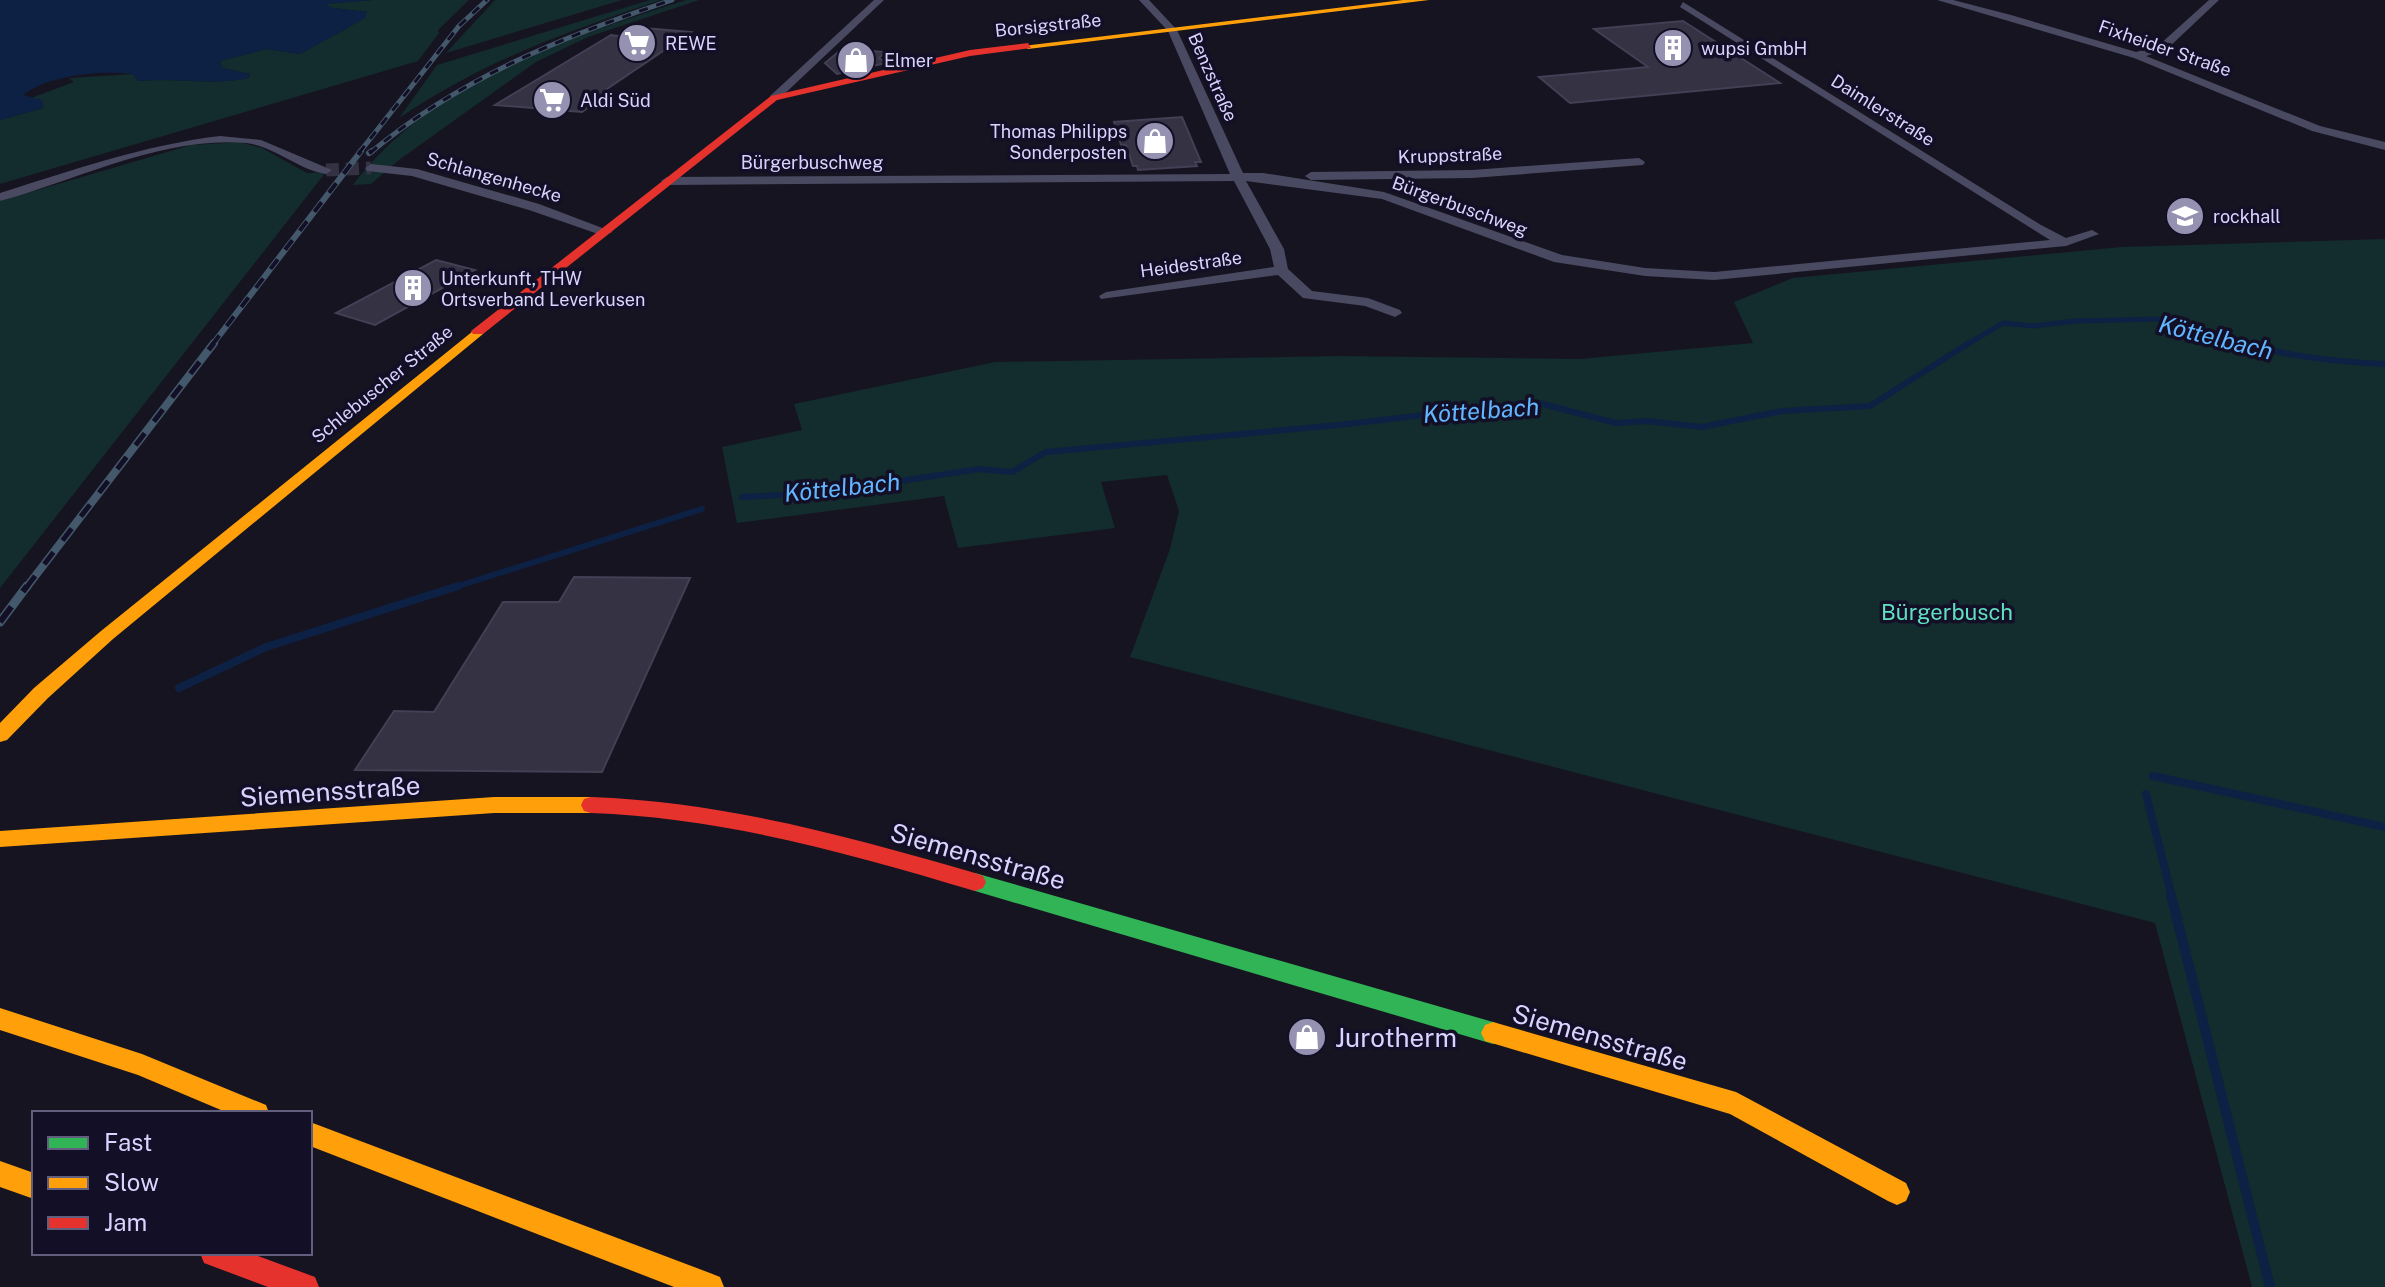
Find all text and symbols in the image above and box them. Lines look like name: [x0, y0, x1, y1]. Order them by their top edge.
street label: Borsigstraße: [994, 9, 1102, 41]
street label: Fixheider Straße: [2096, 15, 2234, 81]
supermarket icon: REWE: [616, 22, 658, 64]
building icon: wupsi GmbH: [1652, 27, 1694, 69]
street label: Benzstraße: [1184, 29, 1242, 125]
place label: REWE: [665, 33, 717, 54]
place label: wupsi GmbH: [1701, 38, 1807, 59]
shop icon: Elmer: [835, 39, 877, 81]
place label: Elmer: [884, 50, 933, 71]
street label: Daimlerstraße: [1827, 70, 1939, 150]
supermarket icon: Aldi Süd: [531, 79, 573, 121]
place label: Aldi Süd: [580, 90, 651, 111]
shop icon: Thomas Philipps Sonderposten: [1134, 120, 1176, 162]
place label: Thomas Philipps Sonderposten: [990, 121, 1127, 163]
street label: Kruppstraße: [1397, 143, 1503, 167]
street label: Schlangenhecke: [424, 148, 564, 206]
street label: Bürgerbuschweg: [741, 152, 883, 173]
street label: Bürgerbuschweg: [1389, 172, 1531, 240]
school or university icon: rockhall: [2164, 195, 2206, 237]
place label: rockhall: [2213, 206, 2281, 227]
street label: Heidestraße: [1139, 246, 1243, 282]
building icon: Unterkunft, THW Ortsverband Leverkusen: [392, 267, 434, 309]
place label: Unterkunft, THW Ortsverband Leverkusen: [441, 268, 645, 310]
water label: Köttelbach: [2156, 309, 2276, 365]
street label: Schlebuscher Straße: [307, 321, 457, 447]
water label: Köttelbach: [1422, 392, 1540, 428]
water label: Köttelbach: [782, 467, 902, 507]
park label: Bürgerbusch: [1881, 599, 2013, 625]
street label: Siemensstraße: [239, 769, 421, 813]
street label: Siemensstraße: [887, 816, 1069, 896]
street label: Siemensstraße: [1509, 997, 1691, 1077]
shop icon: Jurotherm: [1286, 1016, 1328, 1058]
place label: Jurotherm: [1335, 1022, 1457, 1053]
legend: [32, 1111, 312, 1255]
text: Fast: [104, 1128, 152, 1156]
text: Slow: [104, 1168, 159, 1196]
text: Jam: [104, 1208, 147, 1236]

